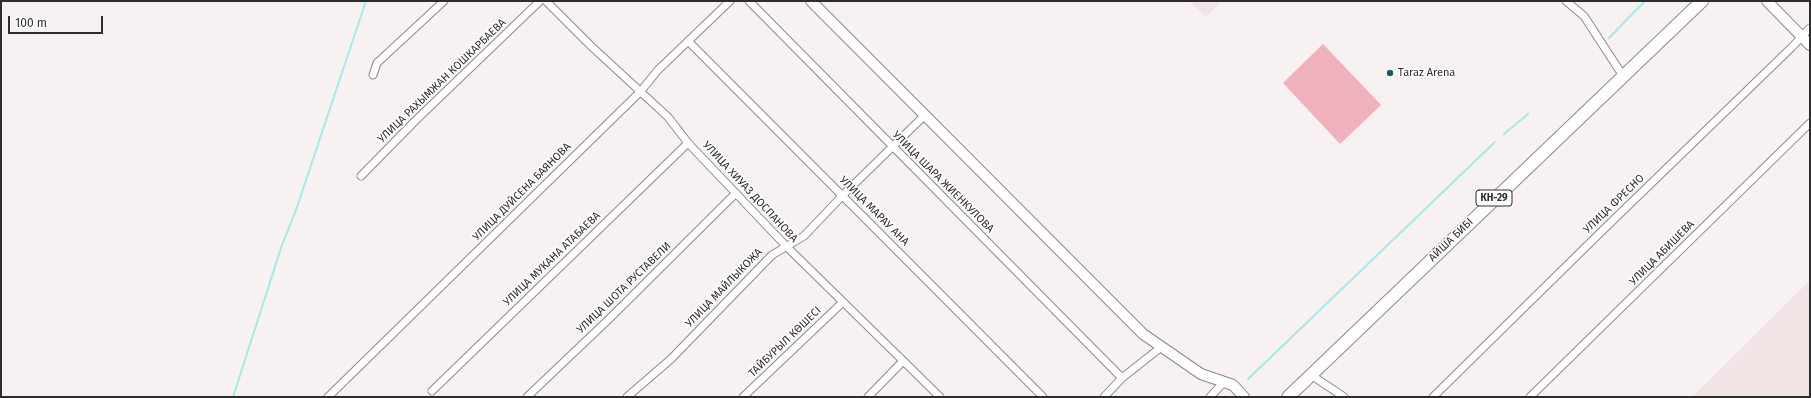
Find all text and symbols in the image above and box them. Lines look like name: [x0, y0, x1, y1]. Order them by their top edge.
scale bar: [10, 8, 105, 34]
text: 100 m: [15, 16, 47, 30]
street label: УЛИЦА РАХЫМЖАН КОШКАРБАЕВА: [375, 16, 509, 146]
place label: Taraz Arena: [1398, 66, 1455, 80]
marker: Taraz Arena: [1385, 68, 1395, 78]
street label: УЛИЦА ШАРА ЖИЕНКУЛОВА: [889, 128, 997, 236]
street label: УЛИЦА ХИУАЗ ДОСПАНОВА: [700, 139, 800, 245]
street label: УЛИЦА ДУЙСЕНА БАЯНОВА: [470, 140, 574, 244]
street label: УЛИЦА ФРЕСНО: [1581, 172, 1647, 236]
street label: УЛИЦА МАРАУ АНА: [837, 174, 911, 248]
road number: КН-29: [1476, 190, 1512, 206]
street label: УЛИЦА МУКАНА АТАБАЕВА: [501, 209, 603, 309]
street label: АЙША БИБІ: [1426, 216, 1476, 264]
street label: УЛИЦА АБИШЕВА: [1627, 218, 1697, 288]
street label: УЛИЦА ШОТА РУСТАВЕЛИ: [574, 240, 674, 336]
street label: УЛИЦА МАЙЛЫКОЖА: [683, 246, 765, 330]
street label: ТАЙБУРЫЛ КӨШЕСІ: [746, 304, 824, 380]

